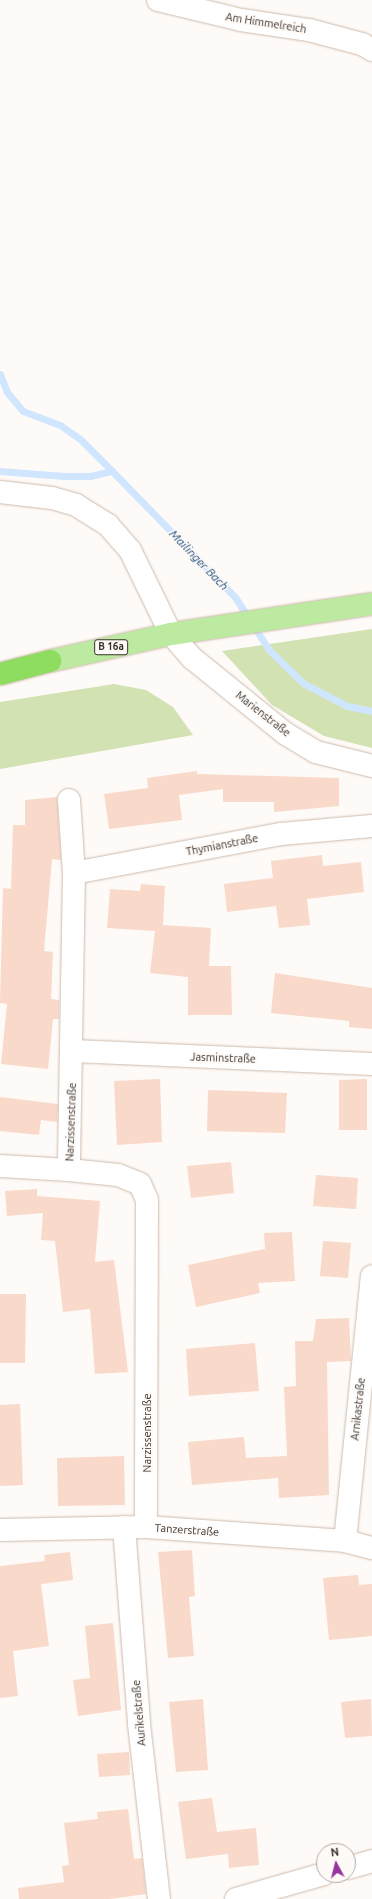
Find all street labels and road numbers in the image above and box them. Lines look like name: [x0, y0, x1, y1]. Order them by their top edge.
street label: Am Himmelreich: [225, 10, 307, 36]
road number: B 16a: [94, 639, 128, 655]
street label: Marienstraße: [233, 688, 293, 740]
street label: Thymianstraße: [185, 832, 259, 858]
street label: Jasminstraße: [190, 1050, 256, 1066]
street label: Narzissenstraße: [63, 1082, 79, 1162]
street label: Arnikastraße: [348, 1377, 368, 1441]
street label: Narzissenstraße: [140, 1394, 154, 1472]
street label: Tanzerstraße: [154, 1521, 220, 1539]
street label: Aurikelstraße: [130, 1679, 148, 1747]

